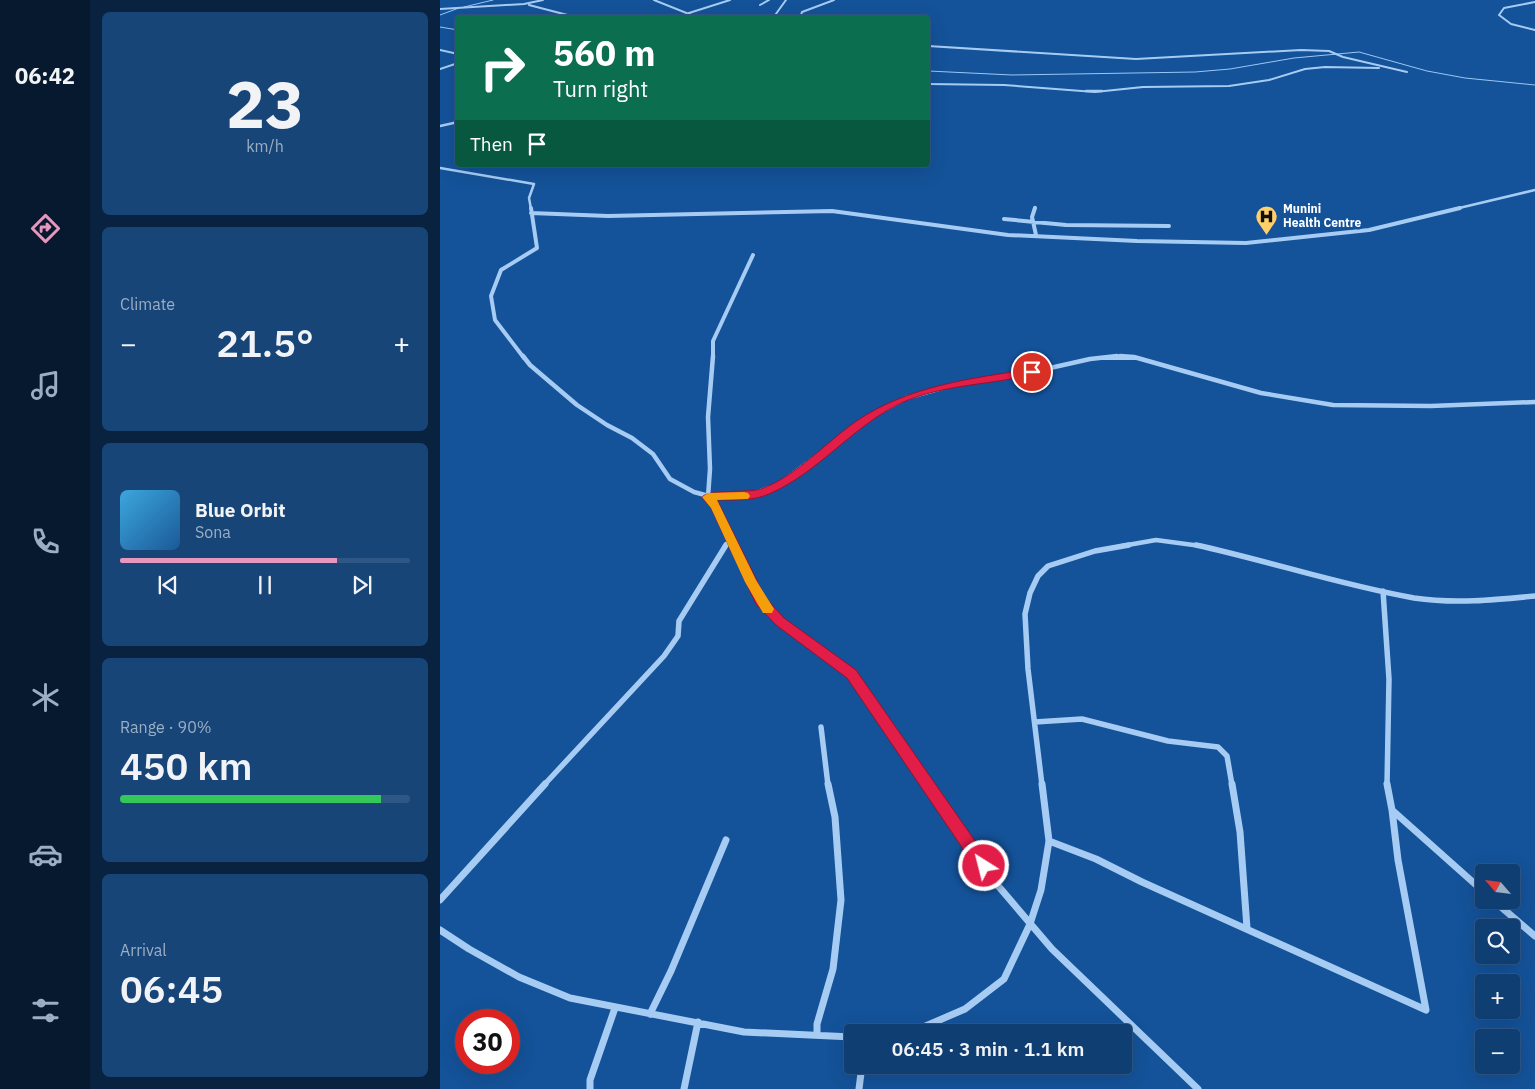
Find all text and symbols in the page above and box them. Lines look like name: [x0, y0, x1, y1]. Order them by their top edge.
text: 560 m: [553, 30, 656, 76]
icon: right: [470, 35, 535, 100]
text: 06:42: [15, 61, 75, 90]
text: 23: [226, 61, 304, 146]
text: Turn right: [553, 74, 648, 103]
icon: arrive: [523, 130, 551, 158]
text: Then: [470, 132, 513, 156]
text: km/h: [246, 136, 284, 156]
place label: Munini Health Centre: [1283, 201, 1362, 230]
hospital icon: Munini Health Centre: [1255, 204, 1279, 235]
icon: directions: [28, 211, 63, 246]
text: Climate: [120, 294, 175, 314]
text: 21.5°: [216, 318, 314, 367]
text: −: [120, 325, 137, 362]
text: +: [393, 325, 410, 362]
pin: [1011, 351, 1053, 393]
icon: arrive: [1018, 358, 1046, 386]
icon: music: [28, 368, 63, 403]
text: Blue Orbit: [195, 498, 285, 522]
text: Sona: [195, 522, 231, 542]
icon: phone: [28, 524, 63, 559]
icon: previous: [154, 571, 182, 599]
icon: pause: [251, 571, 279, 599]
icon: next: [348, 571, 376, 599]
icon: climate: [28, 680, 63, 715]
text: Range · 90%: [120, 717, 212, 737]
text: 450 km: [120, 741, 252, 790]
icon: car: [28, 837, 63, 872]
position arrow: [957, 839, 1009, 891]
north arrow: [1475, 864, 1520, 909]
map controls: [1475, 864, 1520, 1074]
button: search: [1475, 919, 1520, 964]
text: Arrival: [120, 940, 167, 960]
text: 06:45: [120, 964, 223, 1013]
button: +: [1475, 974, 1520, 1019]
icon: filters: [28, 993, 63, 1028]
speed limit sign: 30: [455, 1009, 520, 1074]
button: −: [1475, 1029, 1520, 1074]
text: 06:45 · 3 min · 1.1 km: [892, 1037, 1084, 1061]

